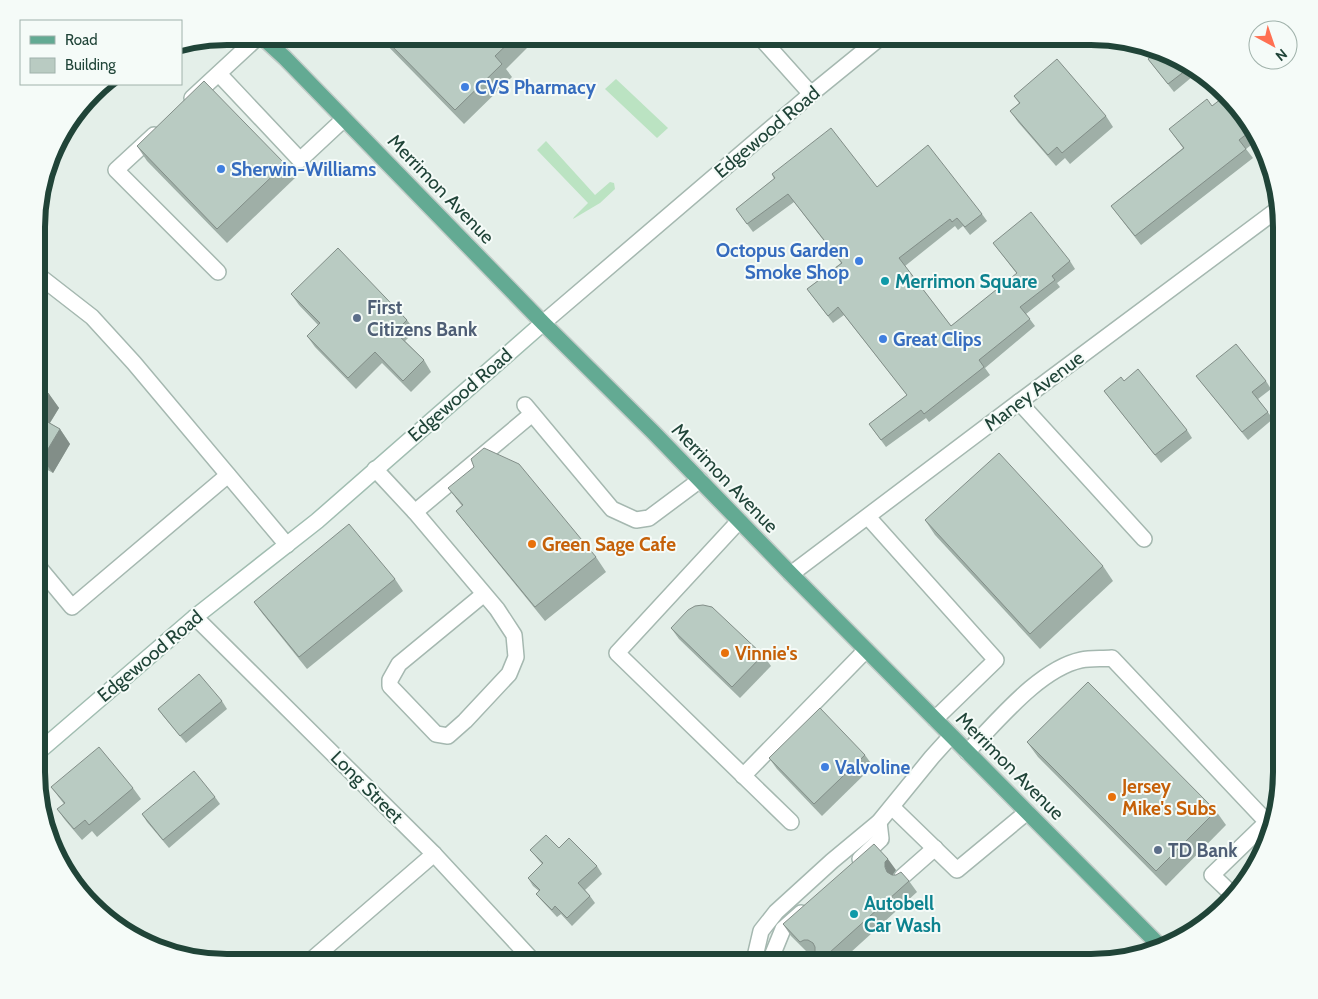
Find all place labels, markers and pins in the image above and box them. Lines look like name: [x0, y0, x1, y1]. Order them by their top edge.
place label: CVS Pharmacy: [475, 76, 597, 99]
marker: CVS Pharmacy: [459, 81, 471, 93]
place label: Sherwin-Williams: [231, 158, 376, 181]
marker: Sherwin-Williams: [215, 163, 227, 175]
place label: Octopus Garden Smoke Shop: [716, 239, 849, 284]
marker: Octopus Garden Smoke Shop: [853, 255, 865, 267]
place label: Merrimon Square: [895, 270, 1038, 293]
marker: Merrimon Square: [879, 275, 891, 287]
place label: First Citizens Bank: [367, 296, 478, 341]
marker: First Citizens Bank: [351, 312, 363, 324]
place label: Great Clips: [893, 328, 982, 351]
marker: Great Clips: [877, 333, 889, 345]
place label: Green Sage Cafe: [542, 533, 676, 556]
marker: Green Sage Cafe: [526, 538, 538, 550]
place label: Vinnie's: [735, 642, 798, 665]
marker: Vinnie's: [719, 647, 731, 659]
place label: Valvoline: [835, 756, 910, 779]
marker: Valvoline: [819, 761, 831, 773]
place label: Jersey Mike's Subs: [1121, 775, 1216, 820]
marker: Jersey Mike's Subs: [1106, 791, 1118, 803]
place label: TD Bank: [1168, 839, 1238, 862]
marker: TD Bank: [1152, 844, 1164, 856]
place label: Autobell Car Wash: [864, 892, 941, 937]
marker: Autobell Car Wash: [848, 908, 860, 920]

